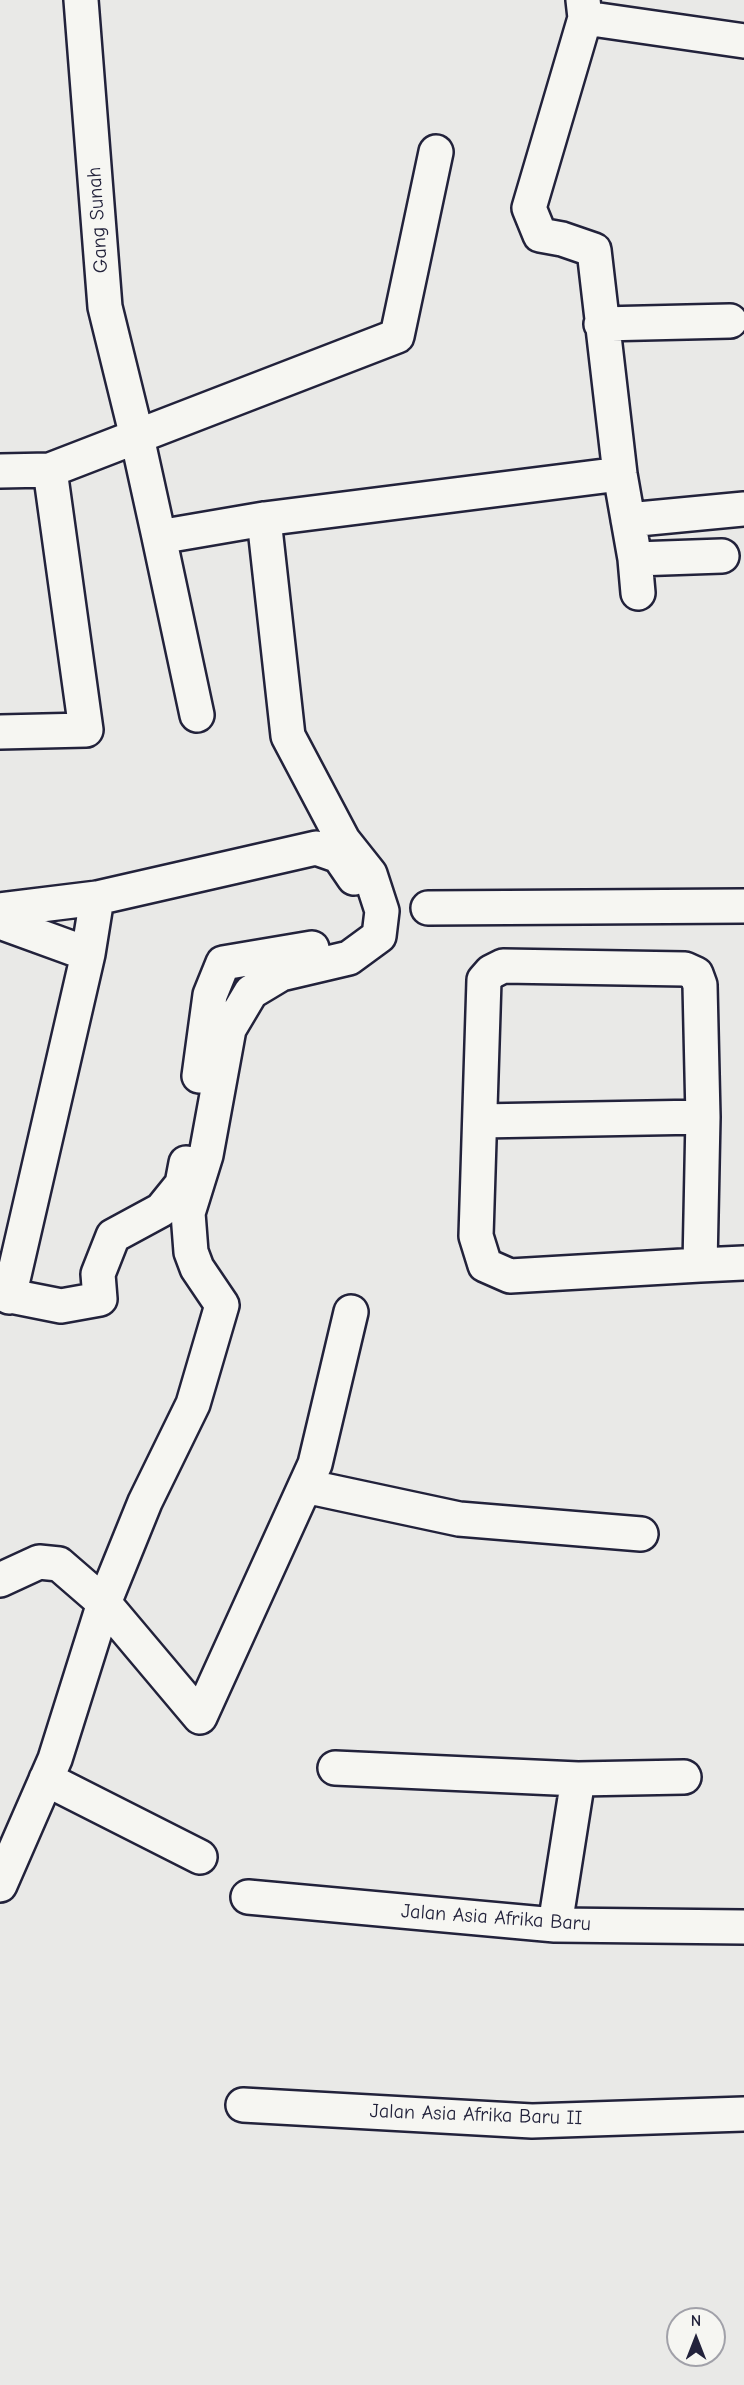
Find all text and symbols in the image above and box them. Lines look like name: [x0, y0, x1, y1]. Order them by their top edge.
street label: Gang Sunah: [82, 166, 114, 274]
street label: Jalan Asia Afrika Baru: [400, 1899, 592, 1937]
street label: Jalan Asia Afrika Baru II: [369, 2099, 583, 2131]
north arrow: [666, 2307, 726, 2367]
text: N: [691, 2312, 701, 2330]

